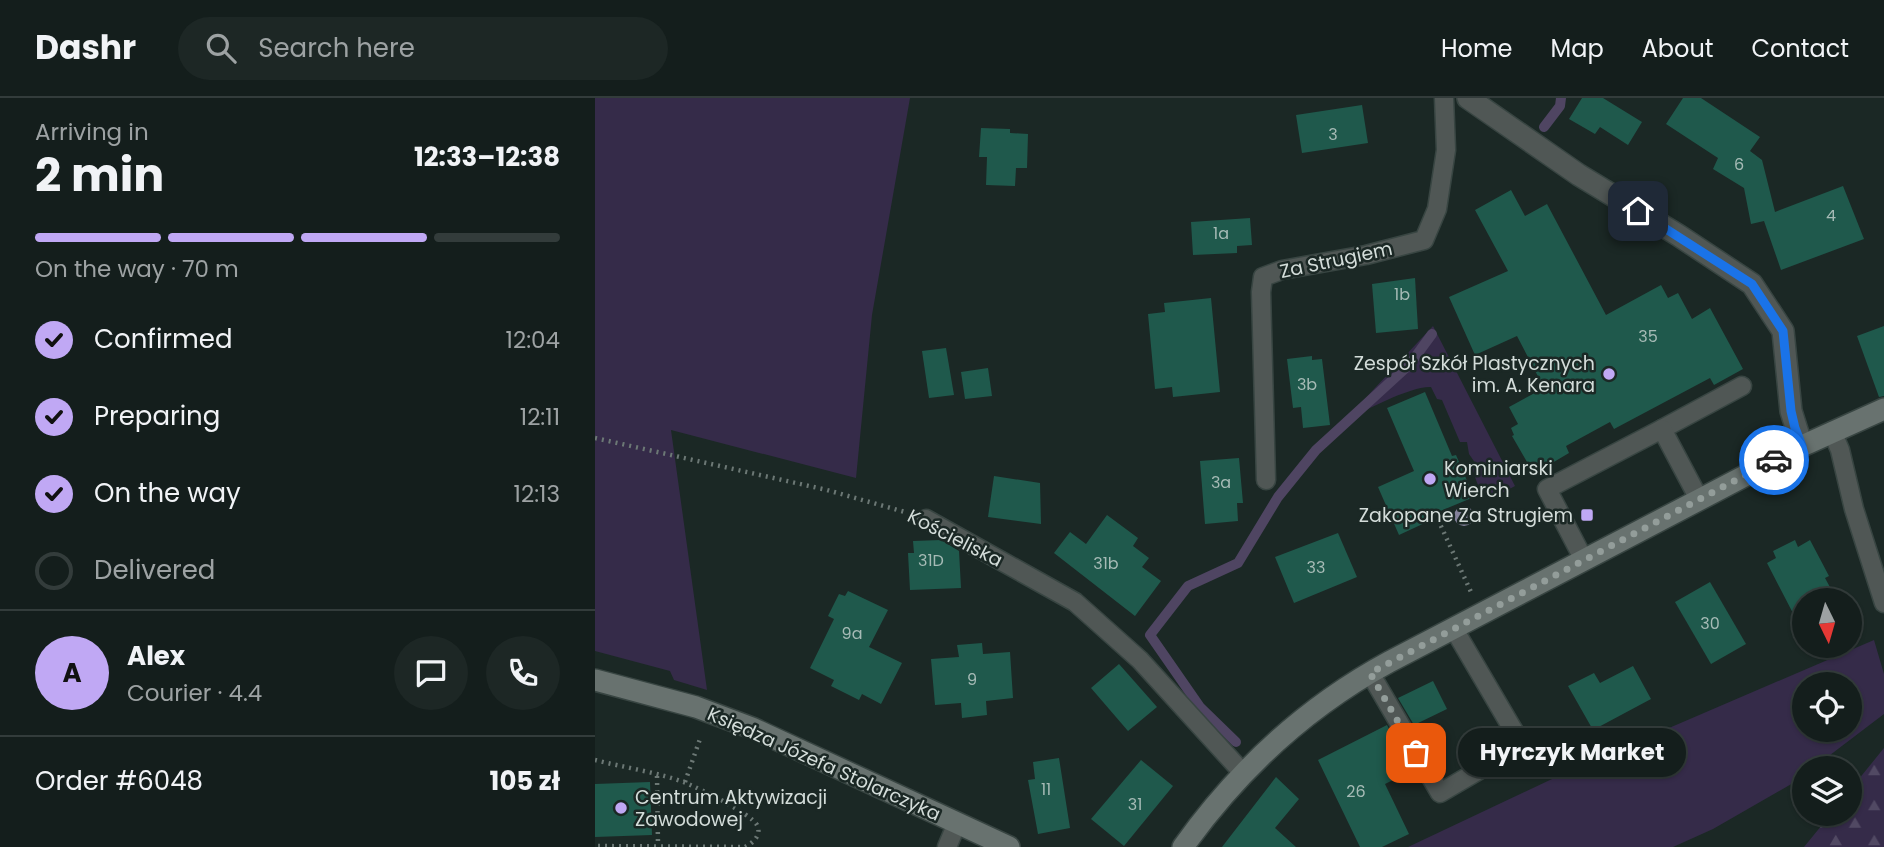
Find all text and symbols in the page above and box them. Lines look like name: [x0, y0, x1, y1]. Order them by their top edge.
search box: [178, 17, 668, 80]
text: Dashr: [35, 24, 136, 71]
icon: search: [202, 29, 240, 67]
text: Search here: [258, 30, 415, 66]
text: Home: [1441, 32, 1513, 65]
text: Map: [1551, 32, 1604, 65]
text: About: [1642, 32, 1713, 65]
text: Contact: [1751, 32, 1849, 65]
text: Arriving in: [35, 116, 149, 148]
house number: 3: [1328, 123, 1338, 146]
text: 12:33–12:38: [414, 139, 560, 175]
text: 2 min: [35, 143, 164, 207]
house number: 6: [1734, 153, 1744, 176]
pin: [1608, 181, 1668, 241]
icon: home: [1619, 192, 1657, 230]
house number: 4: [1826, 204, 1836, 227]
house number: 1a: [1213, 222, 1229, 245]
street label: Za Strugiem: [1277, 235, 1395, 285]
text: On the way · 70 m: [35, 253, 239, 285]
house number: 1b: [1394, 283, 1410, 306]
icon: check: [35, 321, 73, 359]
text: Confirmed: [94, 321, 232, 357]
text: 12:04: [506, 324, 560, 356]
house number: 35: [1638, 325, 1658, 348]
place label: Zespół Szkół Plastycznych im. A. Kenara: [1354, 350, 1595, 399]
marker: Zespół Szkół Plastycznych im. A. Kenara: [1601, 366, 1617, 382]
house number: 3b: [1297, 373, 1317, 396]
icon: check: [35, 398, 73, 436]
text: Preparing: [94, 398, 220, 434]
text: 12:11: [520, 401, 560, 433]
courier: [1739, 425, 1809, 495]
icon: car: [1755, 441, 1793, 479]
place label: Kominiarski Wierch: [1444, 455, 1553, 504]
house number: 3a: [1211, 471, 1231, 494]
marker: Kominiarski Wierch: [1422, 471, 1438, 487]
icon: check: [35, 475, 73, 513]
text: On the way: [94, 475, 241, 511]
text: 12:13: [514, 478, 560, 510]
place label: Zakopane Za Strugiem: [1359, 502, 1573, 529]
street label: Kościeliska: [903, 503, 1007, 573]
marker: Zakopane Za Strugiem: [1579, 507, 1595, 523]
house number: 31D: [918, 549, 944, 572]
text: Delivered: [94, 552, 215, 588]
house number: 31b: [1093, 552, 1119, 575]
house number: 33: [1307, 556, 1325, 579]
north arrow: [1792, 588, 1862, 658]
map controls: [1792, 588, 1862, 826]
house number: 30: [1700, 612, 1720, 635]
house number: 9a: [842, 622, 862, 645]
button: chat: [394, 636, 468, 710]
button: phone: [486, 636, 560, 710]
text: Alex: [127, 638, 185, 674]
text: A: [62, 655, 82, 691]
house number: 9: [967, 668, 977, 691]
button: locate: [1792, 672, 1862, 742]
text: Courier · 4.4: [127, 677, 262, 709]
street label: Księdza Józefa Stolarczyka: [703, 700, 945, 828]
pin: [1386, 723, 1446, 783]
callout: Hyrczyk Market: [1458, 728, 1685, 778]
icon: bag: [1397, 734, 1435, 772]
text: Hyrczyk Market: [1480, 736, 1664, 768]
button: layers: [1792, 756, 1862, 826]
text: Order #6048: [35, 763, 203, 799]
text: 105 zł: [490, 763, 560, 799]
house number: 11: [1041, 778, 1051, 801]
house number: 26: [1346, 780, 1366, 803]
place label: Centrum Aktywizacji Zawodowej: [635, 784, 827, 833]
house number: 31: [1128, 793, 1142, 816]
marker: Centrum Aktywizacji Zawodowej: [613, 800, 629, 816]

